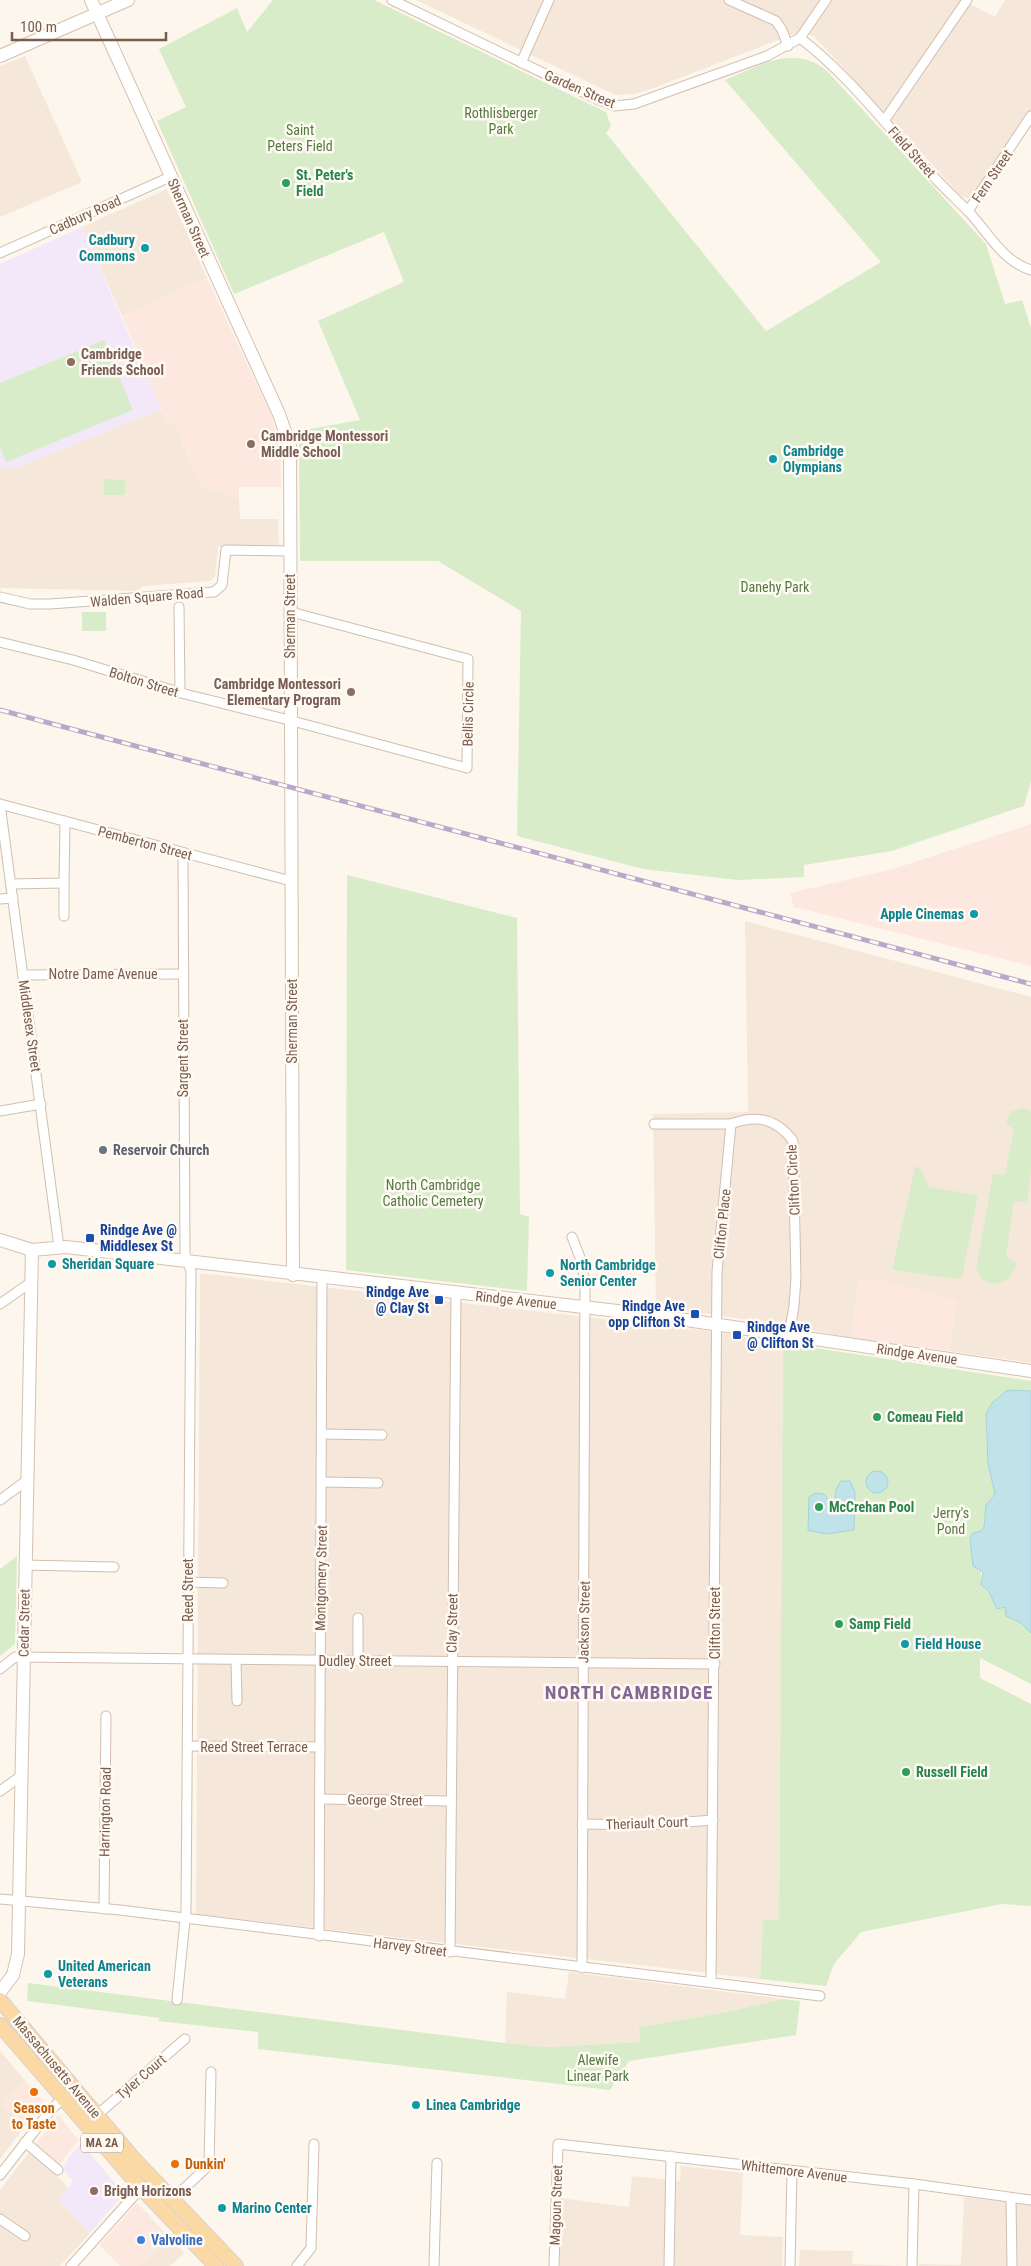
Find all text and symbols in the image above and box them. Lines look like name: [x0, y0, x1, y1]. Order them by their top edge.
scale bar: [12, 10, 166, 42]
text: 100 m: [20, 18, 57, 36]
street label: Garden Street: [542, 67, 618, 111]
park label: Rothlisberger Park: [464, 105, 538, 137]
park label: Saint Peters Field: [267, 122, 333, 154]
street label: Field Street: [885, 123, 939, 181]
street label: Fern Street: [969, 147, 1015, 205]
place label: St. Peter's Field: [296, 167, 353, 199]
street label: Sherman Street: [164, 176, 214, 260]
marker: St. Peter's Field: [280, 177, 292, 189]
street label: Cadbury Road: [47, 192, 123, 238]
place label: Cadbury Commons: [79, 232, 136, 264]
marker: Cadbury Commons: [139, 242, 151, 254]
place label: Cambridge Friends School: [81, 346, 164, 378]
marker: Cambridge Friends School: [65, 356, 77, 368]
place label: Cambridge Montessori Middle School: [261, 428, 388, 460]
marker: Cambridge Montessori Middle School: [245, 438, 257, 450]
place label: Cambridge Olympians: [783, 443, 844, 475]
marker: Cambridge Olympians: [767, 453, 779, 465]
street label: Sherman Street: [282, 574, 298, 658]
park label: Danehy Park: [741, 579, 810, 595]
street label: Walden Square Road: [90, 584, 204, 610]
street label: Bolton Street: [107, 664, 181, 700]
place label: Cambridge Montessori Elementary Program: [214, 676, 341, 708]
street label: Bellis Circle: [459, 681, 477, 747]
marker: Cambridge Montessori Elementary Program: [345, 686, 357, 698]
street label: Pemberton Street: [96, 823, 194, 863]
place label: Apple Cinemas: [880, 906, 964, 922]
marker: Apple Cinemas: [968, 908, 980, 920]
street label: Notre Dame Avenue: [48, 966, 158, 982]
street label: Middlesex Street: [16, 979, 44, 1073]
street label: Sherman Street: [284, 979, 300, 1063]
street label: Sargent Street: [175, 1019, 191, 1097]
place label: Reservoir Church: [113, 1142, 209, 1158]
marker: Reservoir Church: [97, 1144, 109, 1156]
street label: Clifton Circle: [783, 1144, 803, 1216]
park label: North Cambridge Catholic Cemetery: [382, 1177, 484, 1209]
street label: Clifton Place: [710, 1188, 734, 1260]
place label: Rindge Ave @ Middlesex St: [100, 1222, 177, 1254]
marker: Rindge Ave @ Middlesex St: [84, 1232, 96, 1244]
place label: Sheridan Square: [62, 1256, 154, 1272]
place label: North Cambridge Senior Center: [560, 1257, 656, 1289]
marker: Sheridan Square: [46, 1258, 58, 1270]
marker: North Cambridge Senior Center: [544, 1267, 556, 1279]
place label: Rindge Ave @ Clay St: [366, 1284, 429, 1316]
street label: Rindge Avenue: [475, 1288, 558, 1312]
marker: Rindge Ave @ Clay St: [433, 1294, 445, 1306]
place label: Rindge Ave opp Clifton St: [608, 1298, 685, 1330]
marker: Rindge Ave opp Clifton St: [689, 1308, 701, 1320]
place label: Rindge Ave @ Clifton St: [747, 1319, 814, 1351]
marker: Rindge Ave @ Clifton St: [731, 1329, 743, 1341]
street label: Rindge Avenue: [876, 1340, 959, 1368]
place label: Comeau Field: [887, 1409, 963, 1425]
marker: Comeau Field: [871, 1411, 883, 1423]
place label: McCrehan Pool: [829, 1499, 914, 1515]
marker: McCrehan Pool: [813, 1501, 825, 1513]
park label: Jerry's Pond: [933, 1505, 969, 1537]
street label: Montgomery Street: [312, 1525, 330, 1631]
street label: Reed Street: [180, 1558, 196, 1622]
street label: Jackson Street: [575, 1581, 593, 1663]
street label: Clifton Street: [707, 1587, 723, 1659]
street label: Cedar Street: [15, 1589, 33, 1657]
street label: Clay Street: [443, 1593, 461, 1653]
place label: Samp Field: [849, 1616, 911, 1632]
marker: Samp Field: [833, 1618, 845, 1630]
place label: Field House: [915, 1636, 981, 1652]
marker: Field House: [899, 1638, 911, 1650]
street label: Dudley Street: [318, 1653, 392, 1669]
district label: NORTH CAMBRIDGE: [545, 1681, 713, 1704]
street label: Reed Street Terrace: [200, 1739, 308, 1755]
place label: Russell Field: [916, 1764, 988, 1780]
marker: Russell Field: [900, 1766, 912, 1778]
street label: Harrington Road: [96, 1767, 114, 1857]
street label: George Street: [347, 1791, 423, 1809]
street label: Theriault Court: [605, 1814, 689, 1832]
street label: Harvey Street: [372, 1935, 448, 1959]
place label: United American Veterans: [58, 1958, 151, 1990]
marker: United American Veterans: [42, 1968, 54, 1980]
street label: Massachusetts Avenue: [10, 2013, 105, 2121]
street label: Tyler Court: [113, 2051, 169, 2103]
park label: Alewife Linear Park: [567, 2052, 630, 2084]
marker: Season to Taste: [28, 2086, 40, 2098]
place label: Linea Cambridge: [426, 2097, 521, 2113]
marker: Linea Cambridge: [410, 2099, 422, 2111]
place label: Season to Taste: [12, 2100, 56, 2132]
road number: MA 2A: [81, 2134, 123, 2152]
place label: Dunkin': [185, 2156, 226, 2172]
street label: Whittemore Avenue: [740, 2157, 849, 2186]
marker: Dunkin': [169, 2158, 181, 2170]
street label: Magoun Street: [547, 2164, 565, 2246]
place label: Bright Horizons: [104, 2183, 192, 2199]
marker: Bright Horizons: [88, 2185, 100, 2197]
place label: Marino Center: [232, 2200, 312, 2216]
marker: Marino Center: [216, 2202, 228, 2214]
place label: Valvoline: [151, 2232, 203, 2248]
marker: Valvoline: [135, 2234, 147, 2246]

